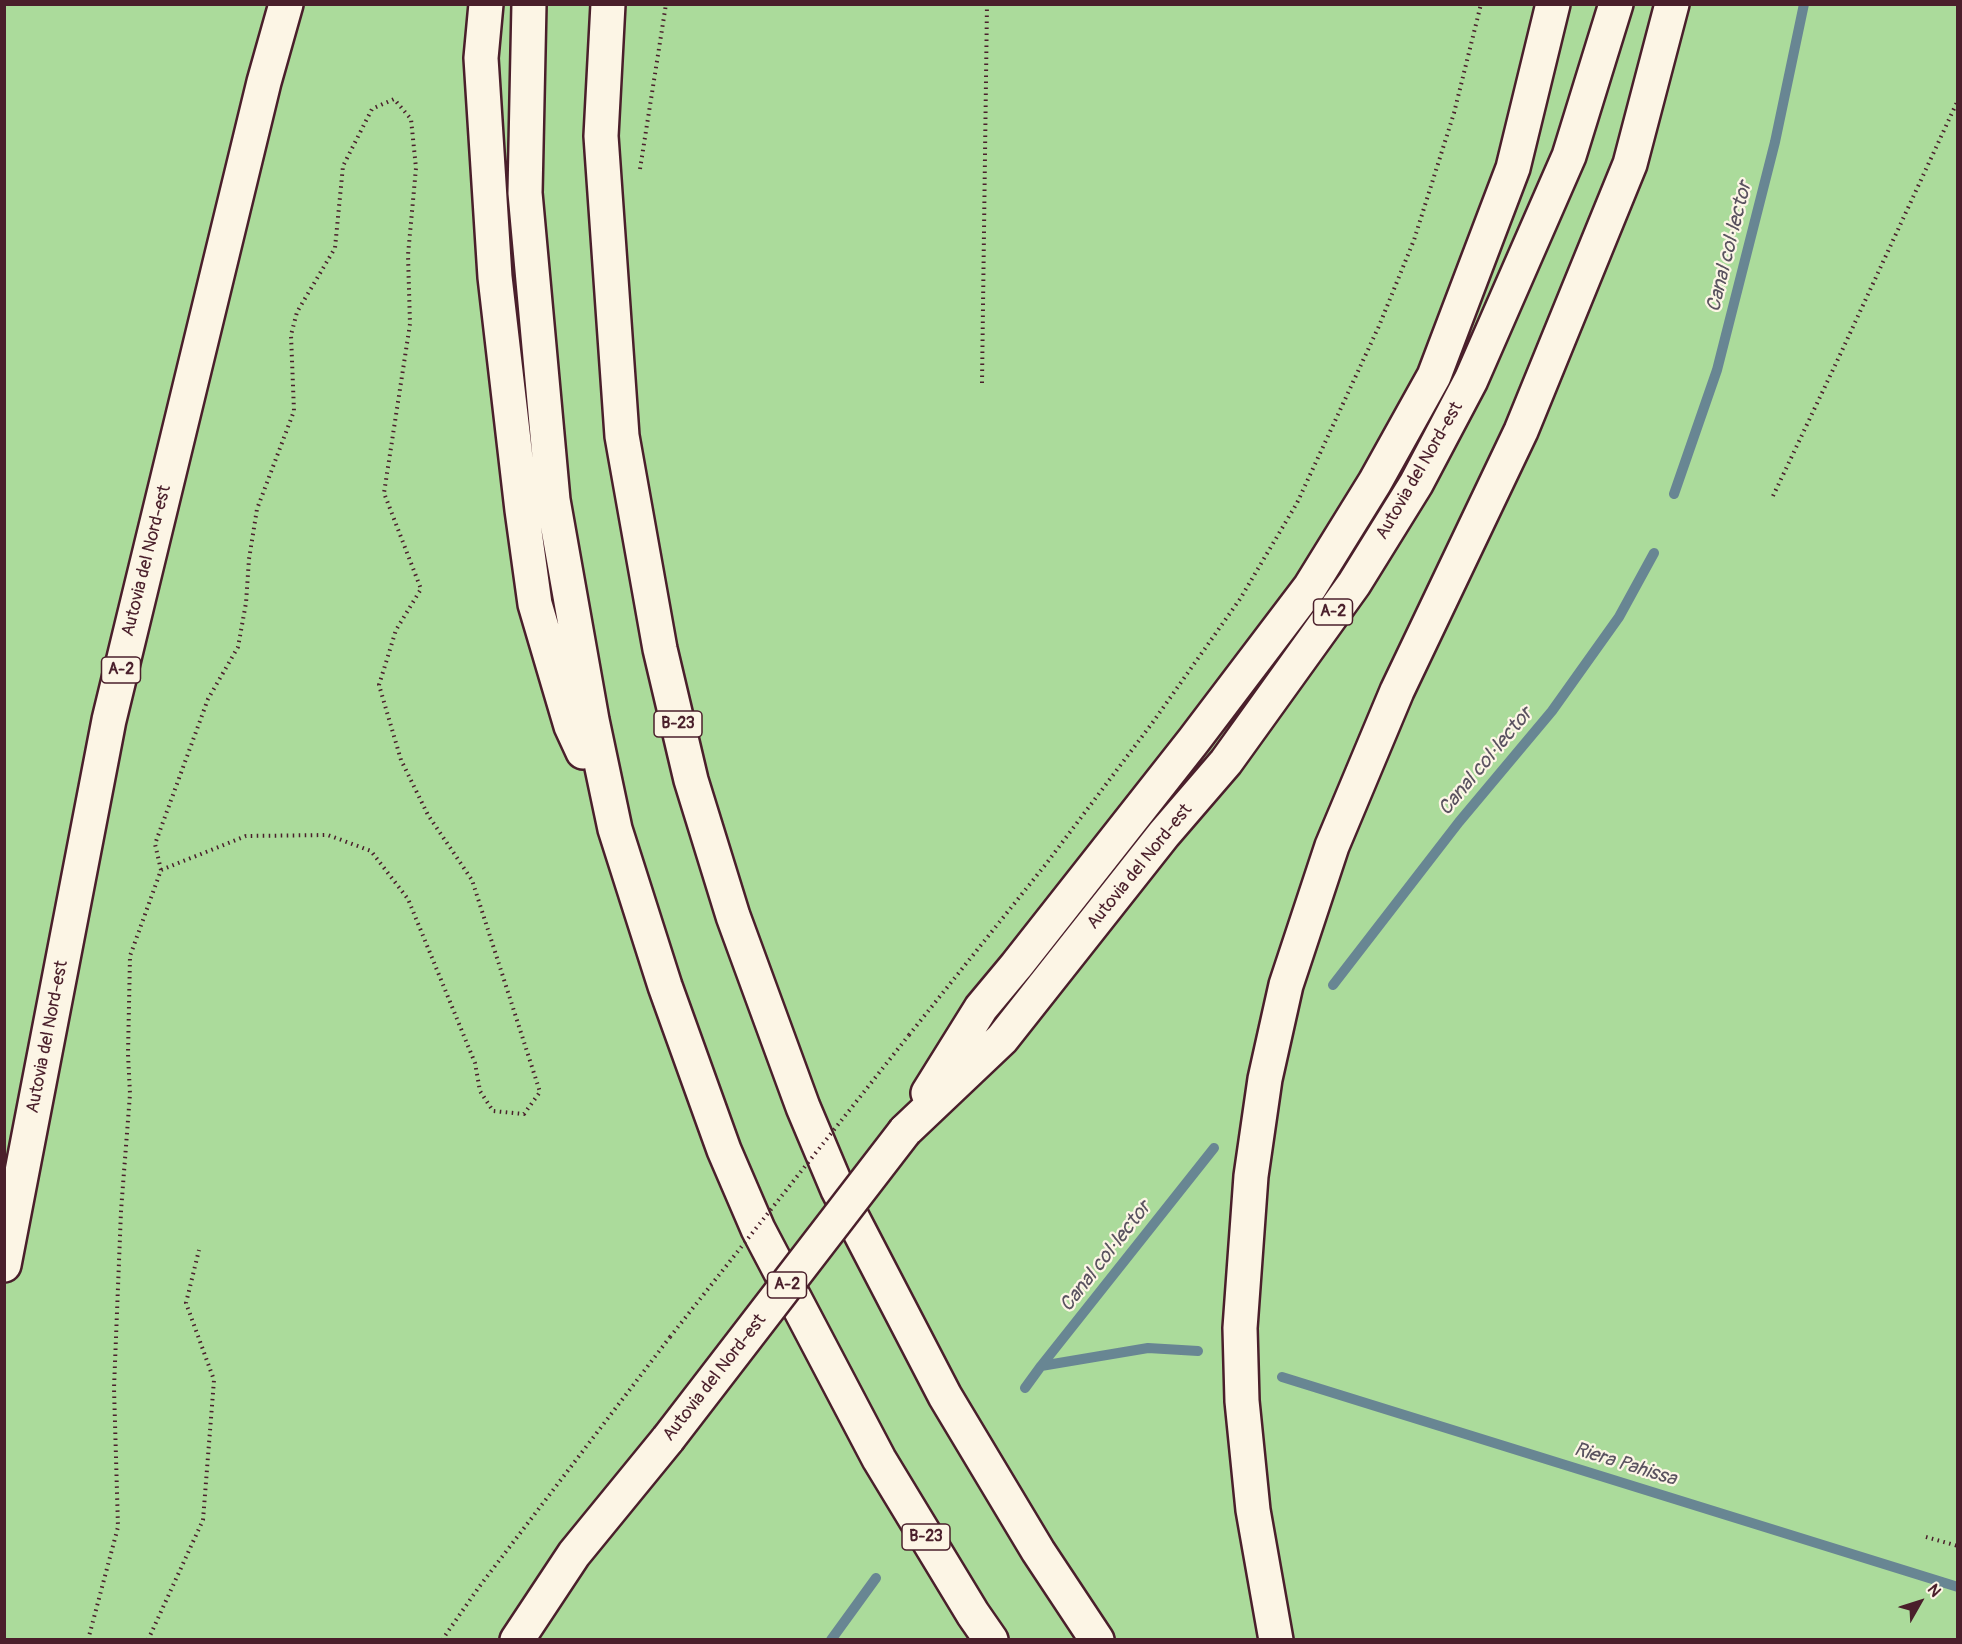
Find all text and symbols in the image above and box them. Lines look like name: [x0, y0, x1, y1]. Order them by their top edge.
water label: Canal col·lector: [1702, 179, 1758, 315]
street label: Autovia del Nord-est: [1372, 398, 1468, 544]
street label: Autovia del Nord-est: [118, 483, 176, 639]
road number: A-2: [1314, 599, 1352, 625]
road number: A-2: [102, 657, 140, 683]
water label: Canal col·lector: [1434, 703, 1538, 821]
road number: B-23: [654, 711, 702, 737]
street label: Autovia del Nord-est: [1083, 800, 1197, 934]
street label: Autovia del Nord-est: [23, 959, 73, 1115]
water label: Canal col·lector: [1055, 1197, 1157, 1317]
road number: A-2: [768, 1272, 806, 1298]
street label: Autovia del Nord-est: [659, 1310, 771, 1446]
water label: Riera Pahissa: [1571, 1438, 1679, 1492]
road number: B-23: [902, 1524, 950, 1550]
north arrow: [1890, 1572, 1950, 1632]
text: N: [1923, 1580, 1945, 1601]

